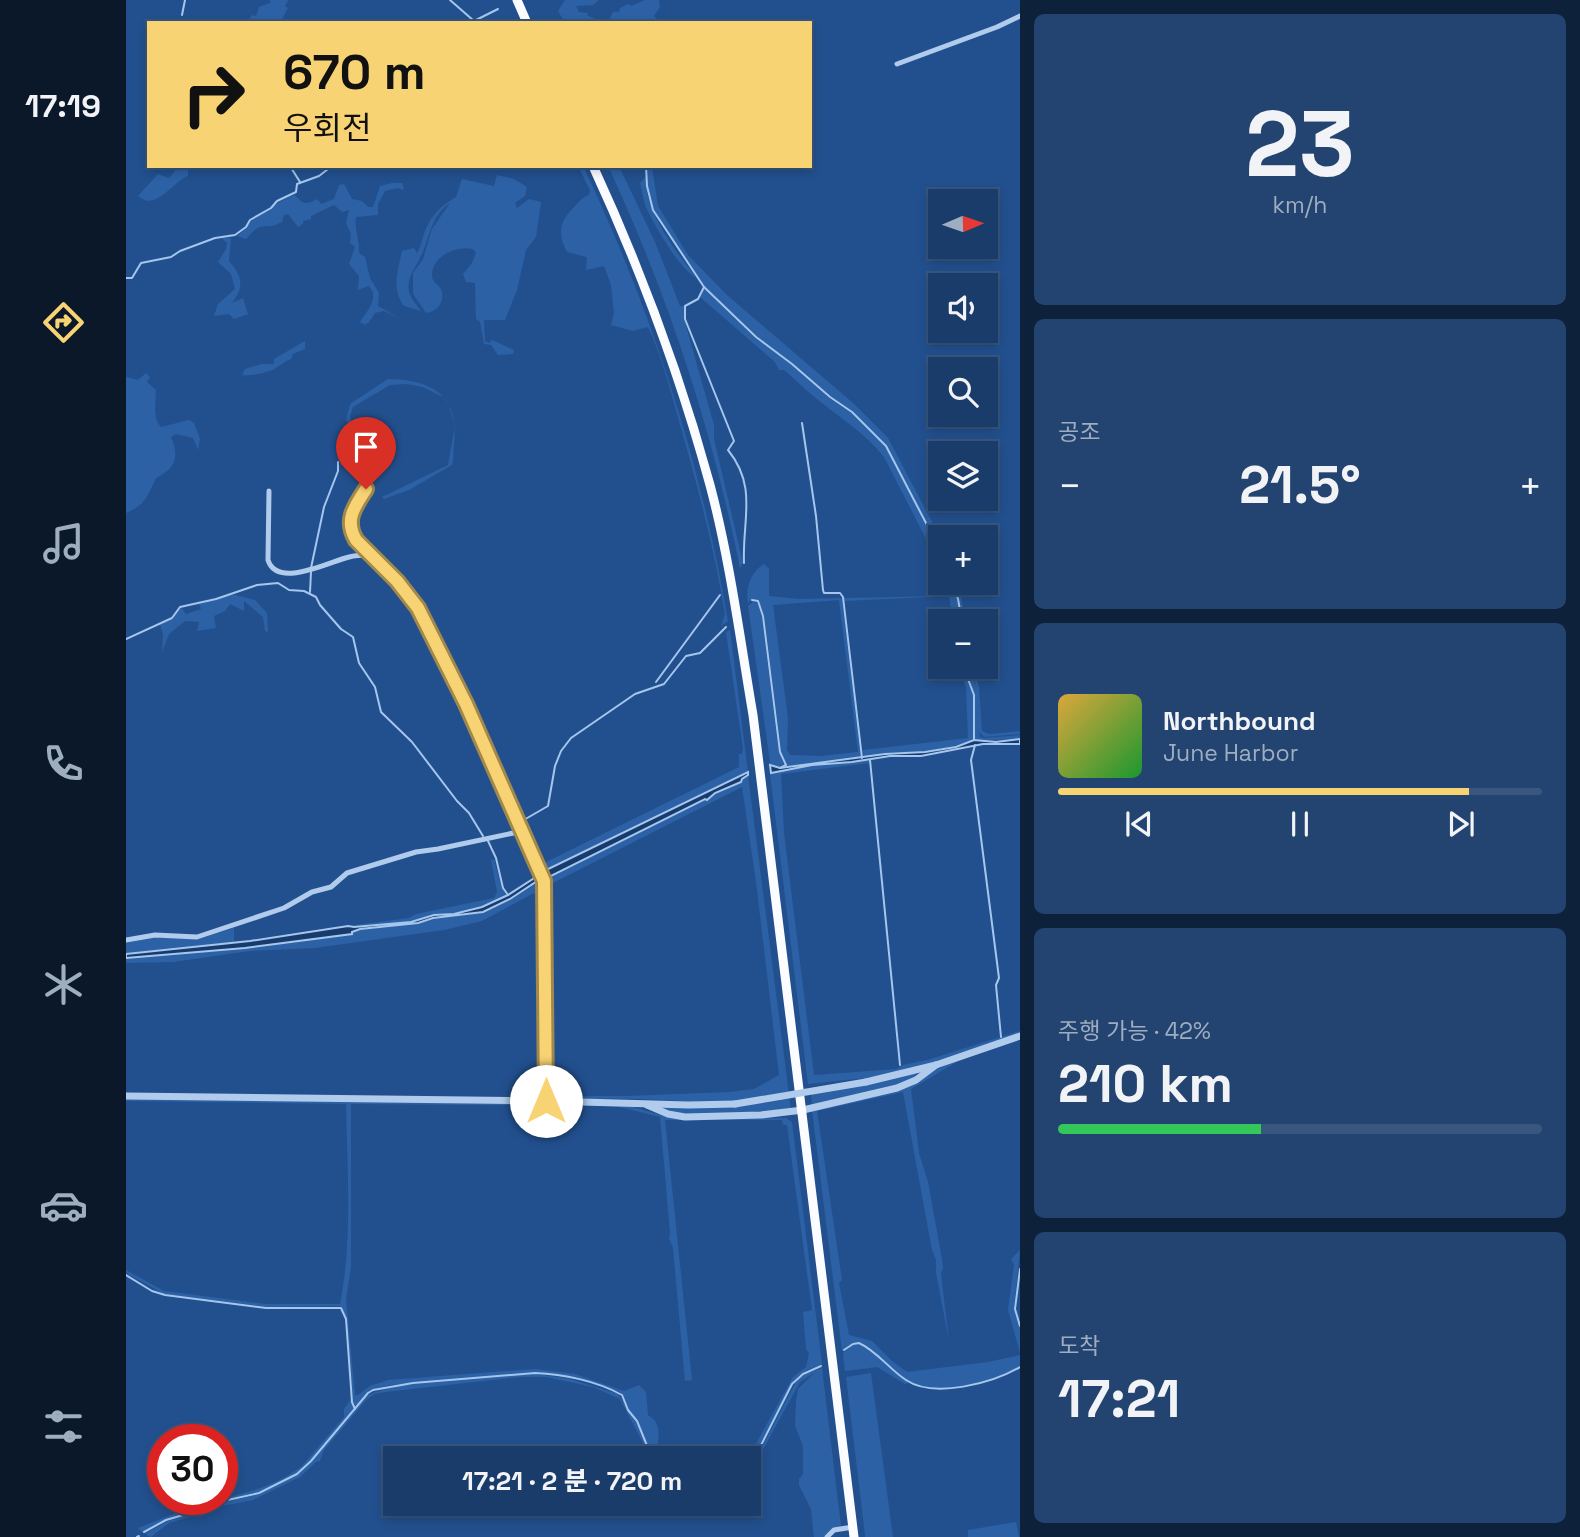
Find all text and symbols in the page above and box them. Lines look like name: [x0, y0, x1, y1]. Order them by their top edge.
text: 670 m: [283, 41, 426, 103]
icon: right: [168, 49, 259, 140]
text: 17:19: [25, 86, 101, 126]
text: 23: [1245, 86, 1355, 203]
text: 우회전: [283, 108, 371, 148]
north arrow: [928, 189, 998, 259]
map controls: [928, 189, 998, 679]
text: km/h: [1273, 190, 1327, 220]
button: sound: [928, 273, 998, 343]
icon: directions: [39, 298, 88, 347]
button: search: [928, 357, 998, 427]
pin: [336, 417, 396, 489]
text: 공조: [1058, 417, 1100, 447]
icon: arrive: [347, 428, 385, 466]
button: layers: [928, 441, 998, 511]
text: 21.5°: [1239, 452, 1361, 518]
text: −: [1058, 462, 1082, 510]
text: +: [1518, 462, 1542, 510]
icon: music: [39, 519, 88, 568]
button: +: [928, 525, 998, 595]
button: −: [928, 609, 998, 679]
text: Northbound: [1163, 704, 1316, 738]
text: June Harbor: [1163, 738, 1298, 768]
icon: phone: [39, 739, 88, 788]
icon: previous: [1120, 805, 1158, 843]
icon: pause: [1281, 805, 1319, 843]
icon: next: [1442, 805, 1480, 843]
icon: climate: [39, 960, 88, 1009]
text: 주행 가능 · 42%: [1058, 1016, 1211, 1046]
text: 210 km: [1058, 1051, 1233, 1117]
position arrow: [509, 1064, 583, 1138]
icon: car: [39, 1181, 88, 1230]
text: 도착: [1058, 1331, 1100, 1361]
text: 17:21: [1058, 1366, 1180, 1432]
icon: filters: [39, 1402, 88, 1451]
speed limit sign: 30: [147, 1424, 238, 1515]
text: 17:21 · 2 분 · 720 m: [462, 1464, 682, 1498]

